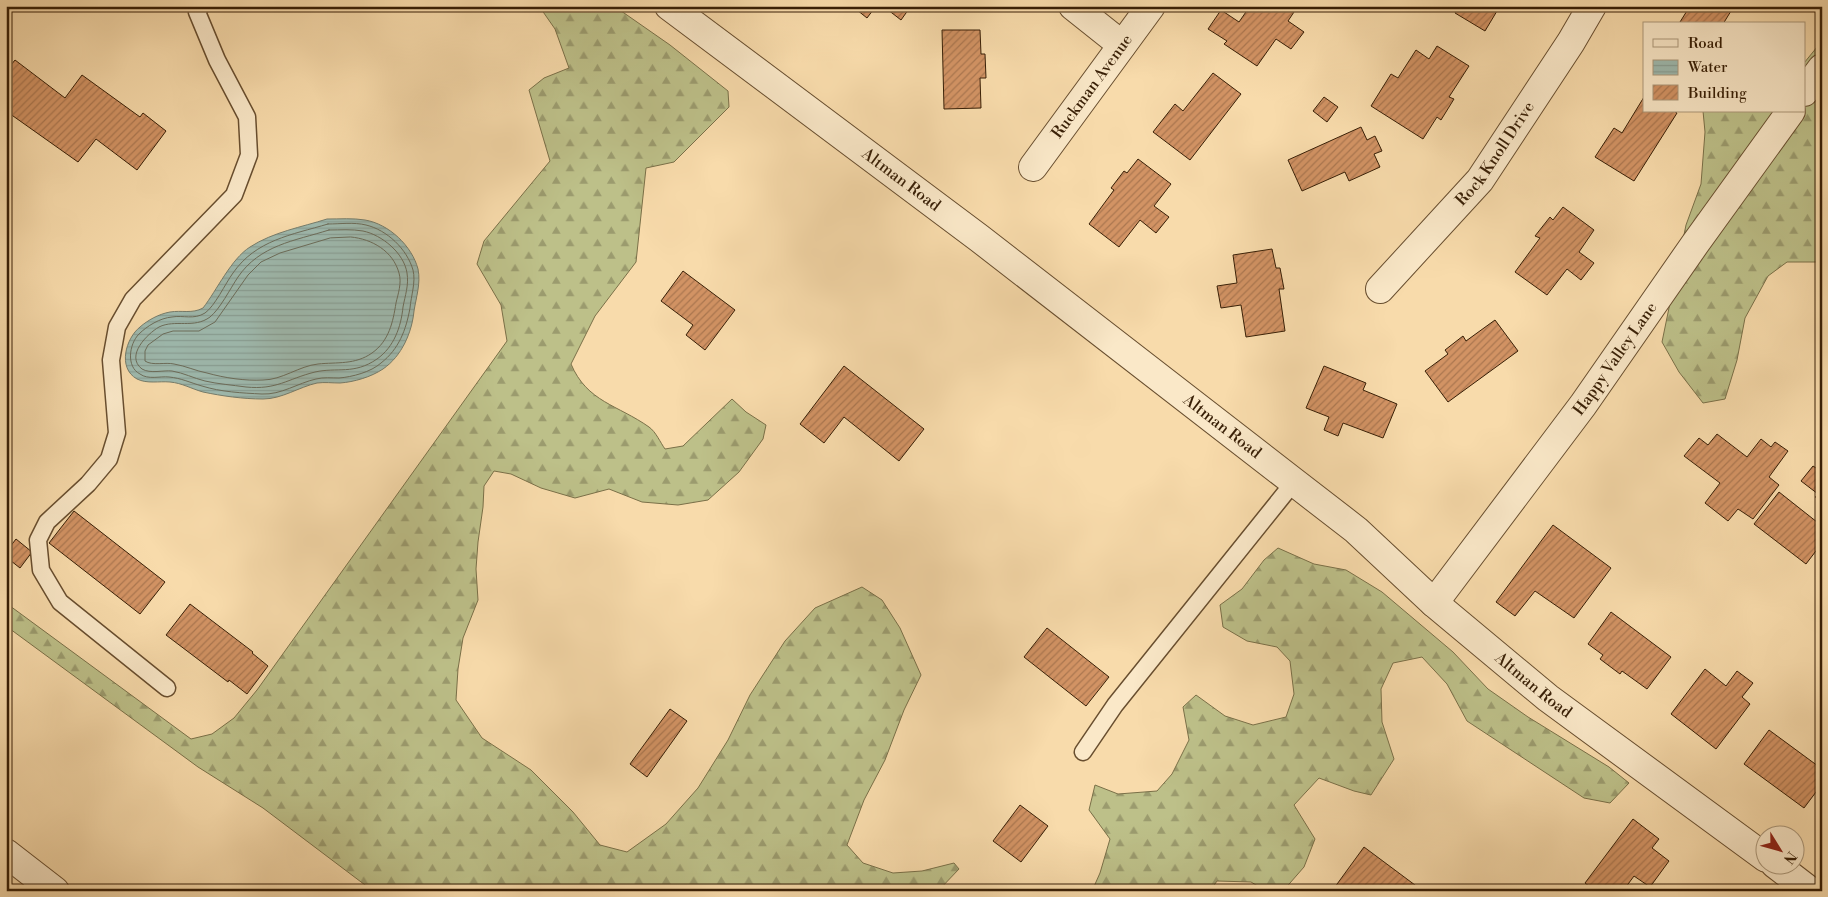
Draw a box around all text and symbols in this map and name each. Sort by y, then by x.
legend [1643,22,1806,112]
street label: Ruckman Avenue [1047,30,1137,142]
text: Road [1688,34,1723,53]
text: Water [1687,58,1728,77]
text: Building [1687,84,1747,103]
street label: Rock Knoll Drive [1451,98,1539,210]
street label: Altman Road [857,143,945,216]
street label: Happy Valley Lane [1569,298,1661,419]
street label: Altman Road [1178,389,1265,463]
street label: Altman Road [1490,647,1576,722]
north arrow [1756,824,1806,874]
text: N [1779,847,1800,867]

